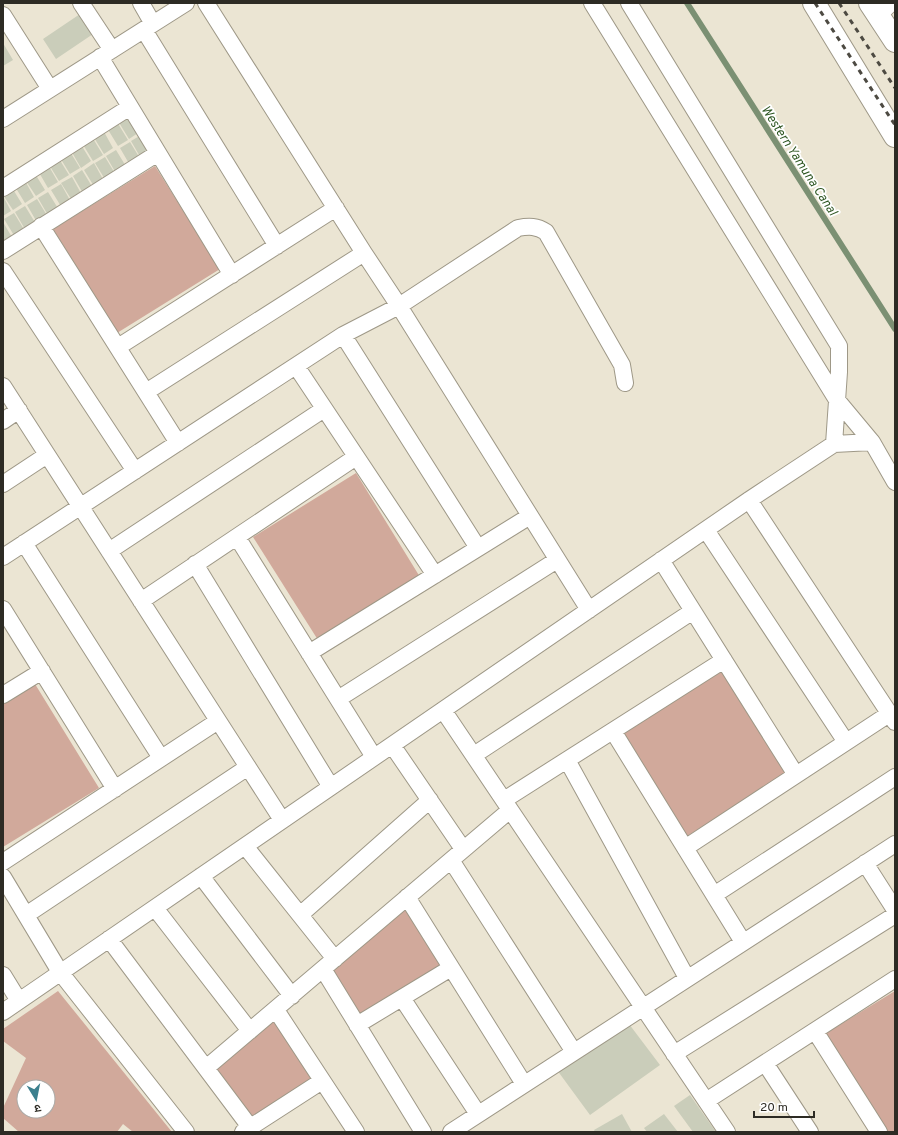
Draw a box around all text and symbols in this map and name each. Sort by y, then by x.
water label: Western Yamuna Canal [757,103,840,220]
north arrow [16,1079,56,1119]
scale bar [754,1093,814,1119]
text: उ [33,1100,42,1115]
text: 20 m [760,1100,788,1116]

